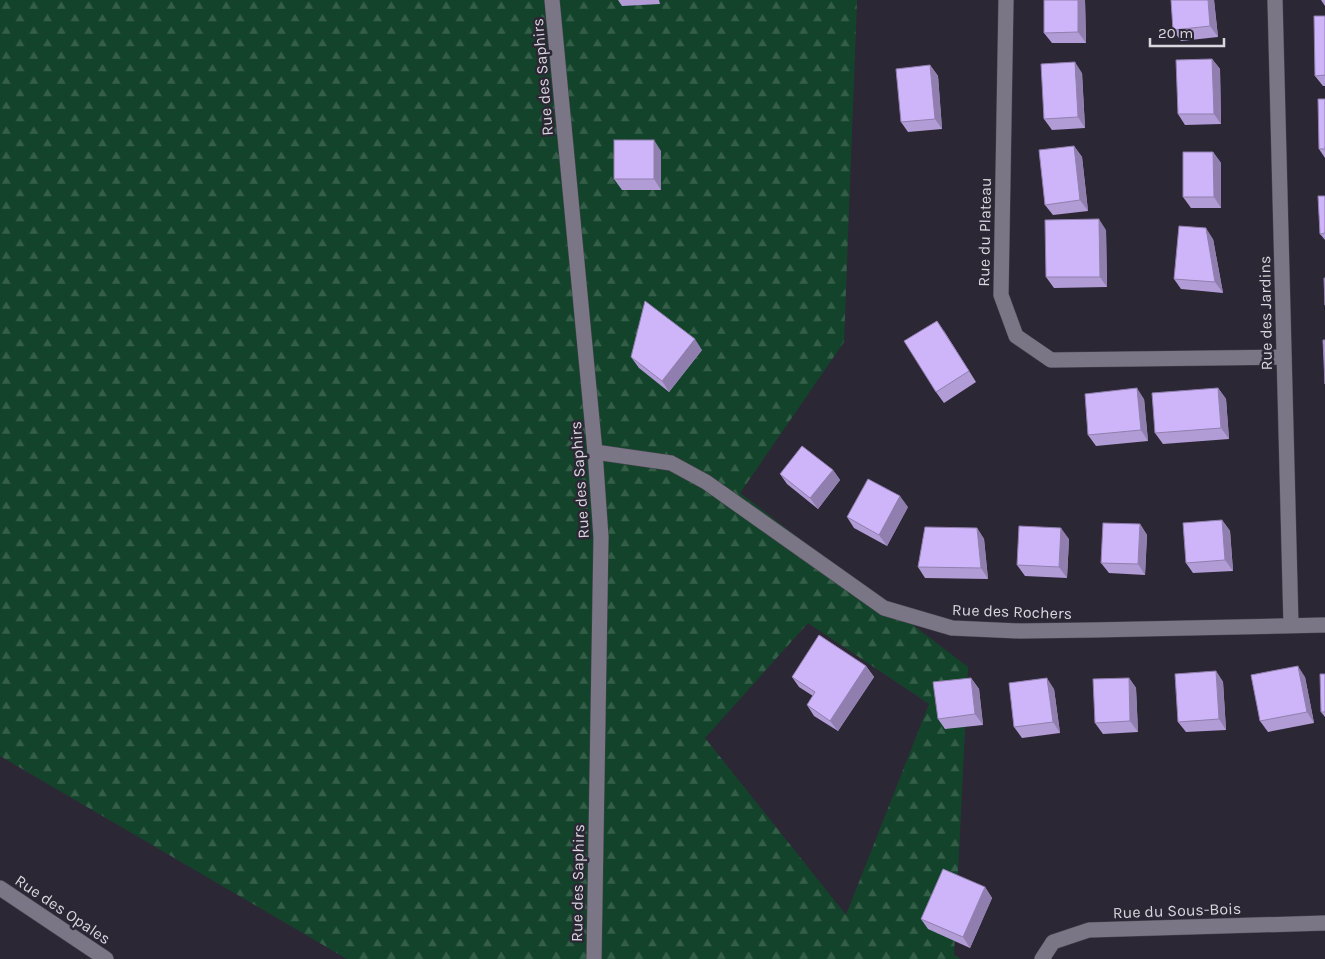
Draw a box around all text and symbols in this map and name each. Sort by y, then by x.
scale bar [1150,15,1224,47]
street label: Rue des Saphirs [528,17,557,136]
text: 20 m [1158,24,1193,42]
street label: Rue du Plateau [974,177,995,287]
street label: Rue des Jardins [1255,255,1276,371]
street label: Rue des Saphirs [566,421,593,539]
street label: Rue des Rochers [952,600,1072,623]
street label: Rue des Saphirs [567,824,588,942]
street label: Rue des Opales [11,871,114,948]
street label: Rue du Sous-Bois [1113,899,1242,922]

